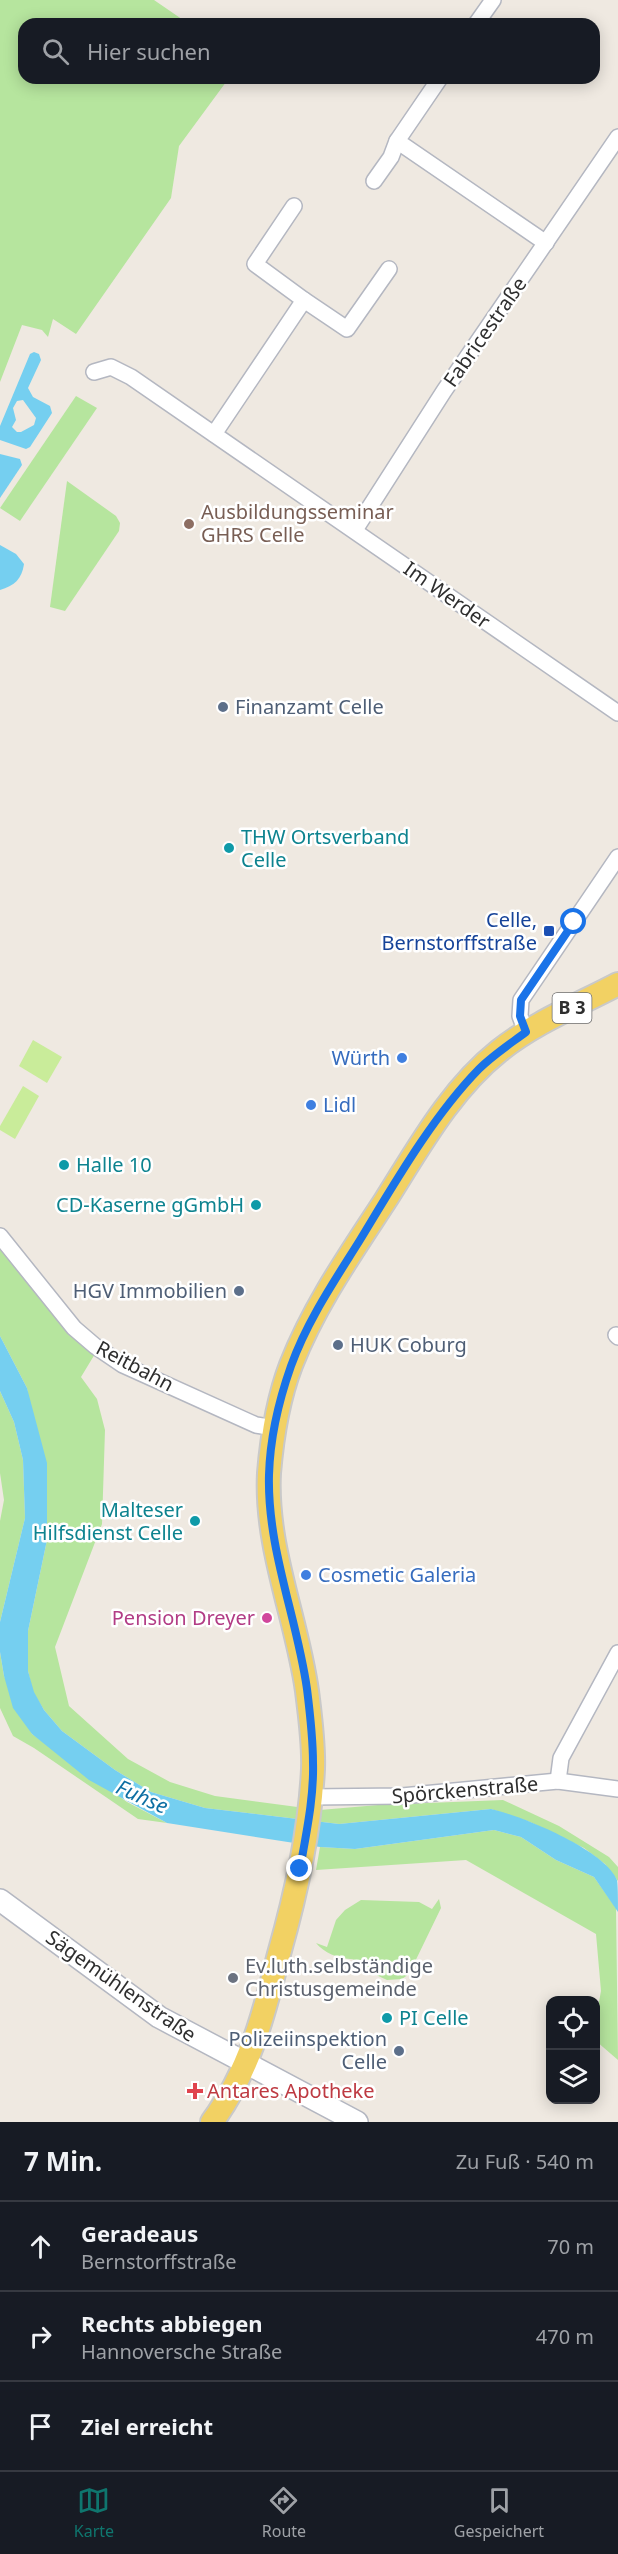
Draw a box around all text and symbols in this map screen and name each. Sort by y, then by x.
search box [18,18,600,84]
icon: search [39,35,72,68]
text: Hier suchen [87,36,211,66]
street label: Fabricestraße [437,272,532,392]
place label: Ausbildungsseminar GHRS Celle [201,498,394,548]
marker: Ausbildungsseminar GHRS Celle [182,517,196,531]
street label: Im Werder [399,555,496,634]
place label: Finanzamt Celle [235,693,384,720]
marker: Finanzamt Celle [216,700,230,714]
place label: THW Ortsverband Celle [241,823,409,873]
marker: THW Ortsverband Celle [222,841,236,855]
place label: Celle, Bernstorffstraße [381,906,537,956]
route start [560,908,586,934]
marker: Celle, Bernstorffstraße [542,924,556,938]
road number: B 3 [552,993,592,1023]
place label: Würth [331,1044,390,1071]
marker: Würth [395,1051,409,1065]
place label: Lidl [323,1091,356,1118]
marker: Lidl [304,1098,318,1112]
place label: Halle 10 [76,1151,152,1178]
marker: Halle 10 [57,1158,71,1172]
place label: CD-Kaserne gGmbH [56,1191,244,1218]
marker: CD-Kaserne gGmbH [249,1198,263,1212]
place label: HGV Immobilien [73,1277,227,1304]
marker: HGV Immobilien [232,1284,246,1298]
place label: HUK Coburg [350,1331,467,1358]
street label: Reitbahn [92,1334,179,1397]
marker: HUK Coburg [331,1338,345,1352]
place label: Malteser Hilfsdienst Celle [33,1496,183,1546]
marker: Malteser Hilfsdienst Celle [188,1514,202,1528]
place label: Cosmetic Galeria [318,1561,476,1588]
marker: Cosmetic Galeria [299,1568,313,1582]
place label: Pension Dreyer [112,1604,255,1631]
marker: Pension Dreyer [260,1611,274,1625]
street label: Spörckenstraße [391,1770,539,1809]
water label: Fuhse [112,1772,173,1820]
route end [286,1855,312,1881]
street label: Sägemühlenstraße [41,1924,202,2048]
place label: Ev.luth.selbständige Christusgemeinde [245,1952,433,2002]
marker: Ev.luth.selbständige Christusgemeinde [226,1971,240,1985]
map controls [546,1996,600,2104]
button: locate [546,1996,600,2050]
place label: PI Celle [399,2004,469,2031]
marker: PI Celle [380,2011,394,2025]
place label: Polizeiinspektion Celle [228,2025,387,2075]
marker: Polizeiinspektion Celle [392,2044,406,2058]
button: layers [546,2050,600,2104]
place label: Antares Apotheke [207,2077,375,2104]
marker: Antares Apotheke [188,2084,202,2098]
text: 7 Min. [24,2143,102,2179]
text: Zu Fuß · 540 m [456,2148,594,2175]
text: Geradeaus [81,2218,198,2248]
icon: ahead [24,2230,57,2263]
text: 70 m [547,2233,594,2260]
text: Bernstorffstraße [81,2248,237,2275]
text: Rechts abbiegen [81,2308,263,2338]
icon: right [24,2320,57,2353]
text: 470 m [536,2323,594,2350]
text: Hannoversche Straße [81,2338,282,2365]
icon: arrive [24,2410,57,2443]
text: Ziel erreicht [81,2411,213,2441]
tab: Karte [74,2484,114,2542]
tab: Route [262,2484,306,2542]
tab: Gespeichert [454,2484,544,2542]

